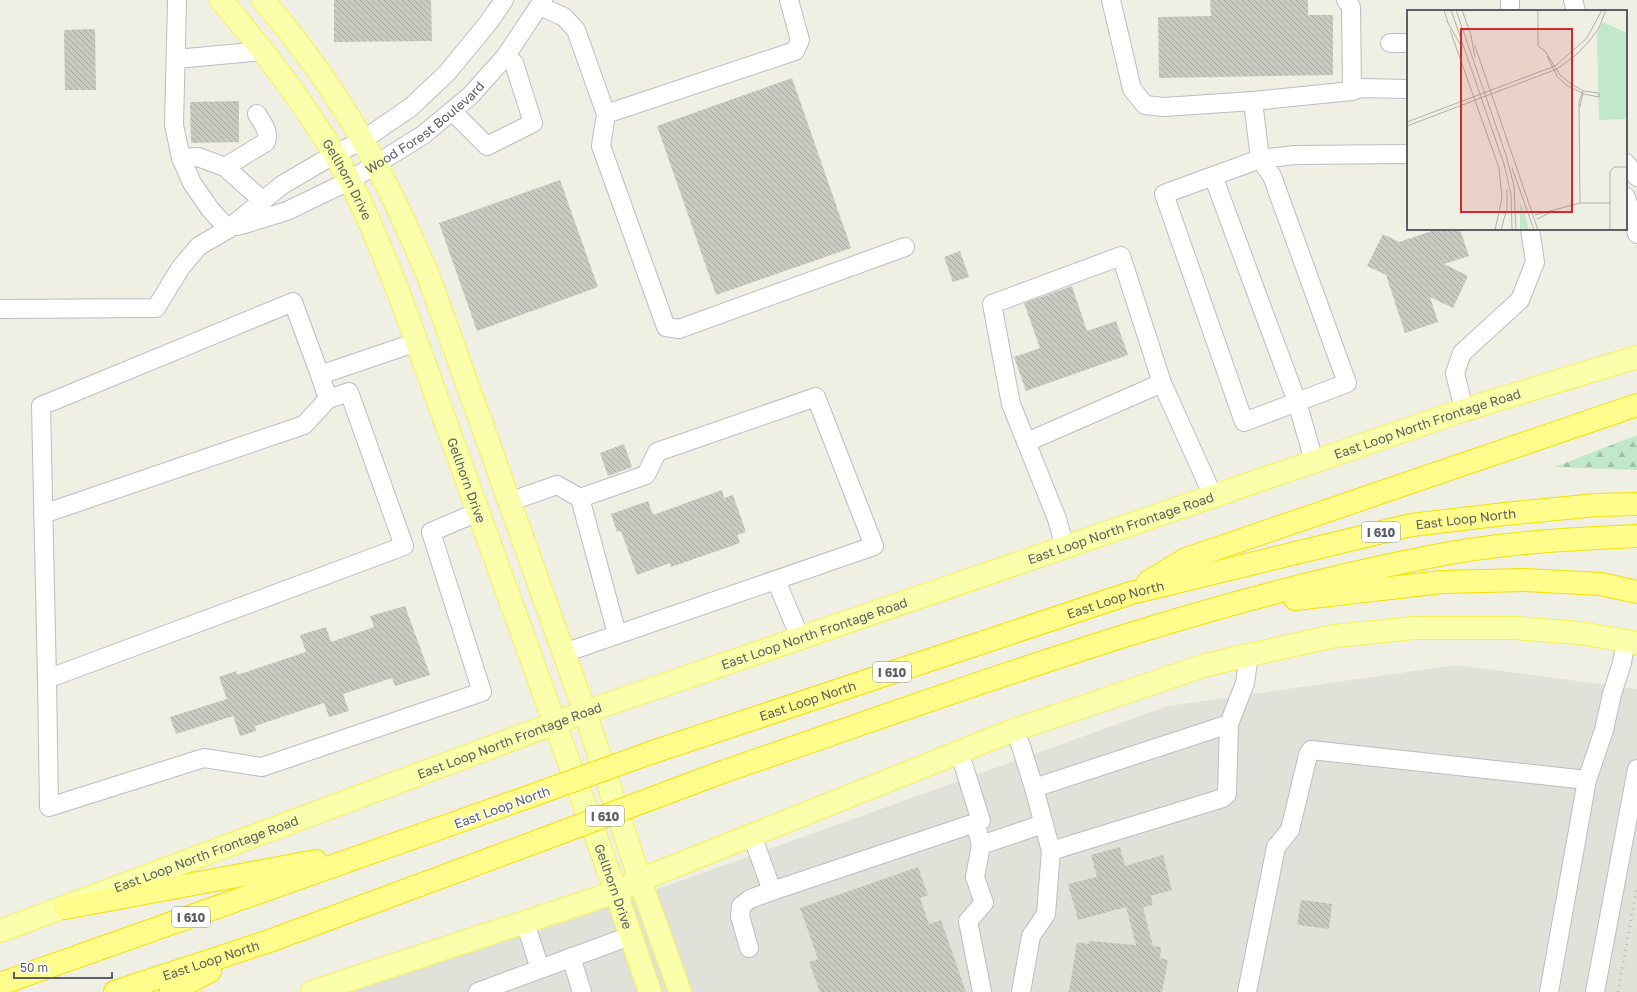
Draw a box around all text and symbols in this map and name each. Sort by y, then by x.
inset map [1407,10,1627,230]
street label: Wood Forest Boulevard [362,78,487,177]
street label: Gellhorn Drive [319,136,375,222]
street label: East Loop North Frontage Road [1332,385,1523,462]
street label: Gellhorn Drive [444,435,489,525]
street label: East Loop North Frontage Road [1025,489,1216,567]
street label: East Loop North [1415,505,1517,532]
road number: I 610 [1362,522,1400,542]
street label: East Loop North [1065,577,1166,622]
street label: East Loop North Frontage Road [719,594,909,673]
road number: I 610 [873,662,911,682]
street label: East Loop North [757,677,858,724]
street label: East Loop North Frontage Road [415,699,604,782]
street label: East Loop North [452,782,552,832]
road number: I 610 [586,806,624,826]
street label: East Loop North Frontage Road [112,812,301,896]
street label: Gellhorn Drive [591,842,636,931]
road number: I 610 [172,907,210,927]
street label: East Loop North [160,937,261,984]
scale bar [14,954,112,980]
text: 50 m [20,960,48,975]

